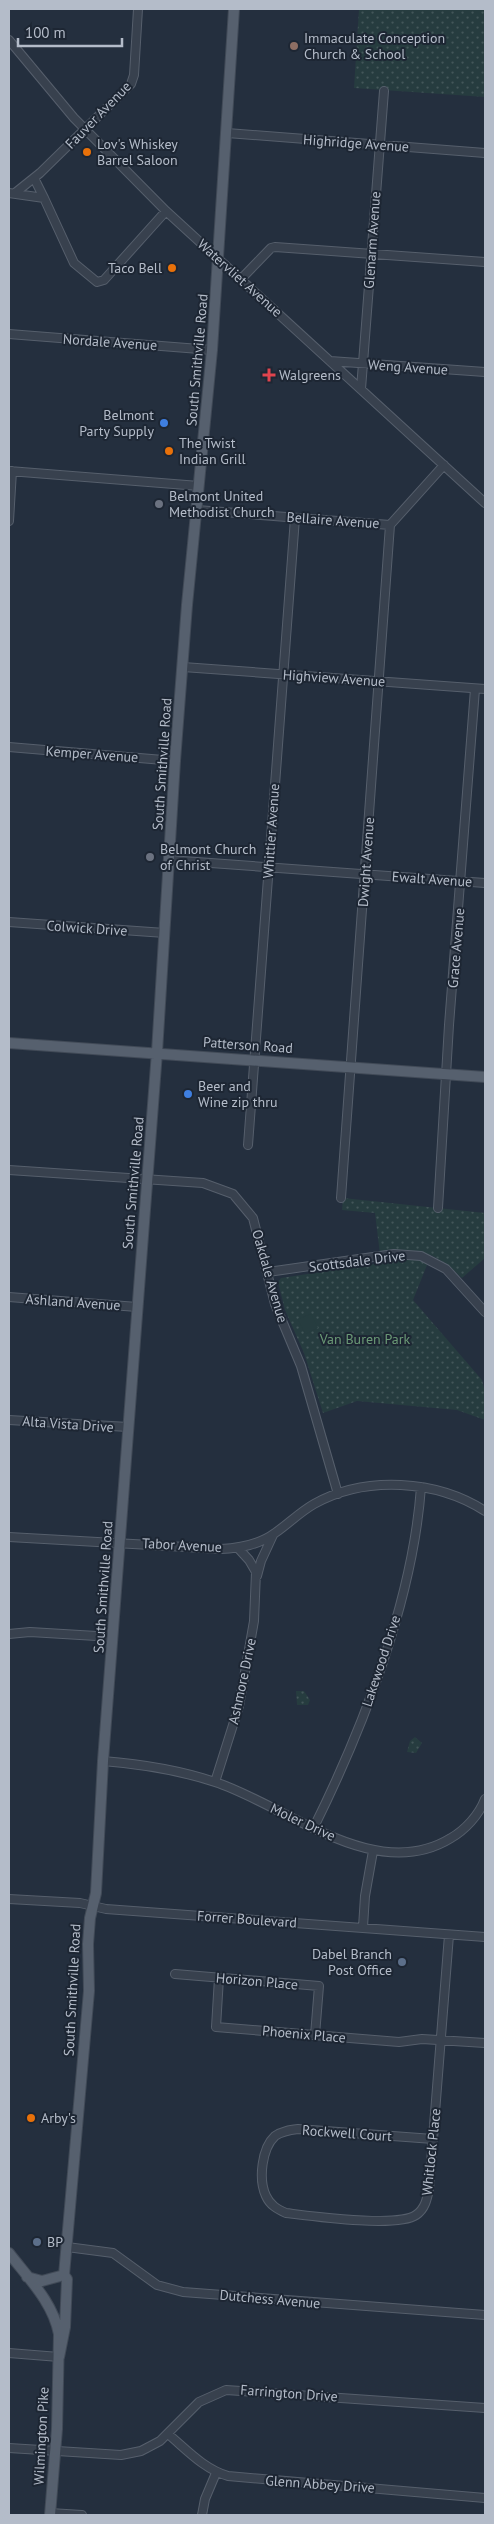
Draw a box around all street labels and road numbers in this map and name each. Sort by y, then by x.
street label: Fauver Avenue [61,77,135,153]
street label: Highridge Avenue [302,130,410,156]
street label: Glenarm Avenue [360,191,384,289]
street label: Watervliet Avenue [194,235,286,321]
street label: South Smithville Road [182,293,212,427]
street label: Nordale Avenue [62,330,158,354]
street label: Weng Avenue [367,355,449,379]
street label: Bellaire Avenue [286,508,380,532]
street label: Highview Avenue [282,665,386,691]
street label: South Smithville Road [148,697,176,831]
street label: Kemper Avenue [45,742,139,766]
street label: Whittier Avenue [259,783,283,879]
street label: Dwight Avenue [354,816,378,908]
street label: Ewalt Avenue [391,867,473,891]
street label: Grace Avenue [444,907,468,989]
street label: Colwick Drive [46,916,128,940]
street label: Patterson Road [203,1033,293,1057]
street label: South Smithville Road [118,1116,148,1250]
street label: Oakdale Avenue [248,1227,292,1325]
street label: Scottsdale Drive [308,1246,406,1276]
street label: Ashland Avenue [25,1290,121,1314]
street label: Alta Vista Drive [22,1412,114,1436]
street label: South Smithville Road [89,1520,117,1654]
street label: Tabor Avenue [142,1534,222,1556]
street label: Lakewood Drive [358,1613,404,1709]
street label: Ashmore Drive [224,1636,260,1726]
street label: Moler Drive [268,1799,338,1845]
street label: Forrer Boulevard [197,1907,297,1931]
street label: South Smithville Road [60,1923,84,2057]
street label: Horizon Place [215,1968,299,1994]
street label: Phoenix Place [261,2021,347,2047]
street label: Whitlock Place [417,2107,445,2197]
street label: Rockwell Court [302,2121,393,2145]
street label: Dutchess Avenue [219,2286,321,2312]
street label: Farrington Drive [240,2381,338,2405]
street label: Wilmington Pike [29,2386,53,2486]
street label: Glenn Abbey Drive [265,2471,375,2497]

